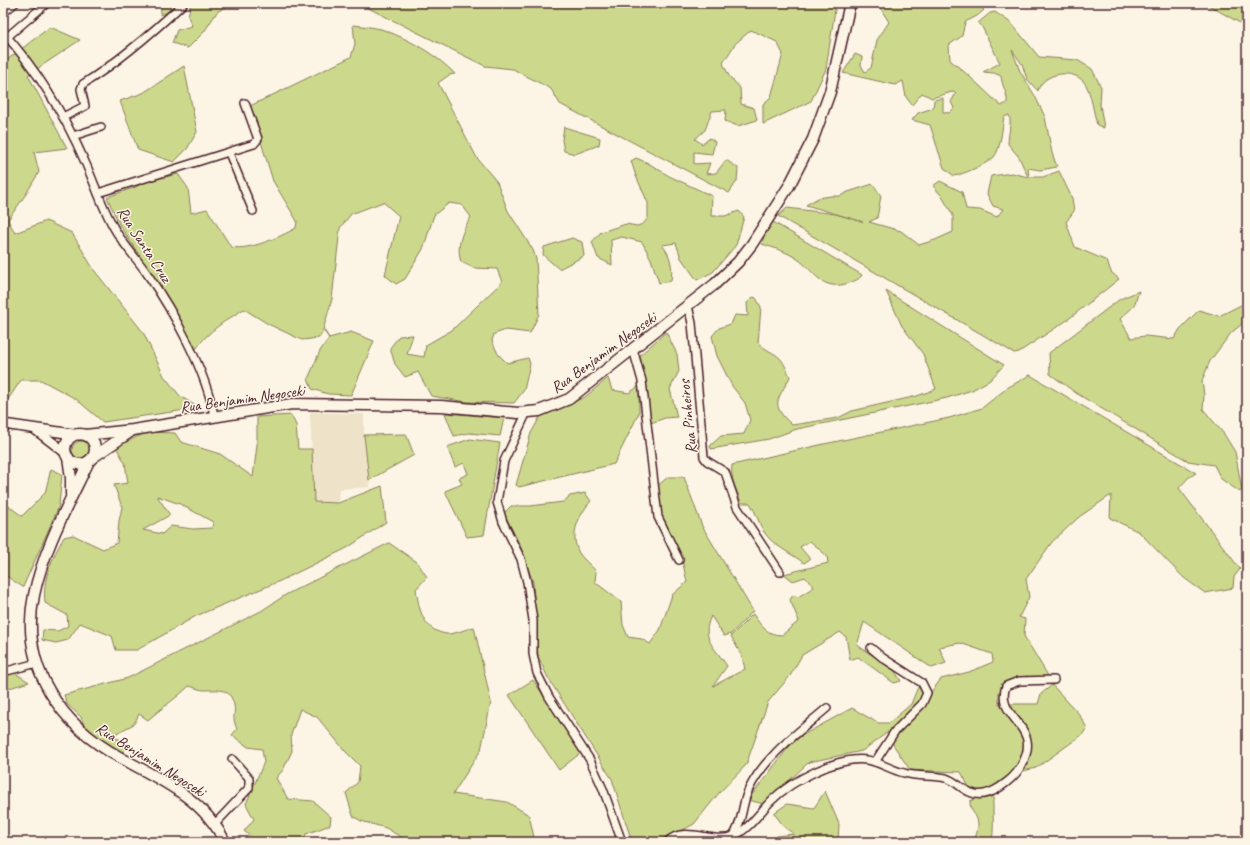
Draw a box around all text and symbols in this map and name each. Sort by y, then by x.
street label: Rua Santa Cruz [112,203,177,288]
street label: Rua Benjamim Negoseki [547,307,662,398]
street label: Rua Pinheiros [674,377,702,455]
street label: Rua Benjamim Negoseki [179,380,308,418]
street label: Rua Benjamim Negoseki [92,718,211,803]

